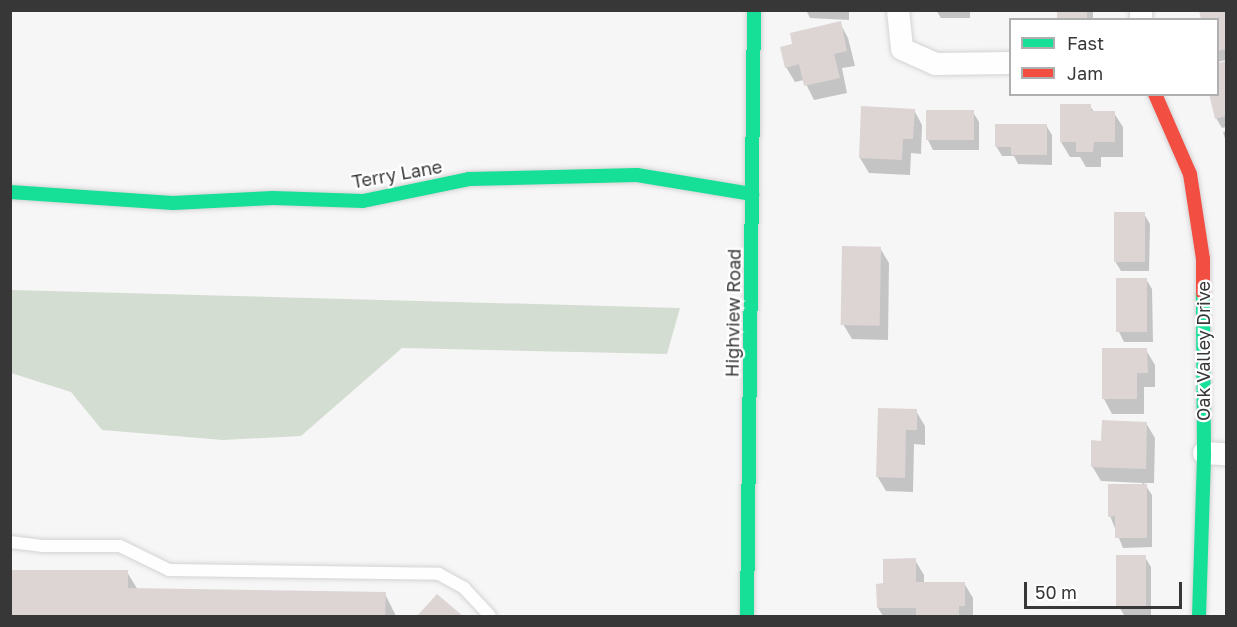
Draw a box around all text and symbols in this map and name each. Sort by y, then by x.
legend [1009,18,1219,96]
text: Fast [1067,32,1104,54]
text: Jam [1067,62,1103,84]
street label: Terry Lane [350,155,444,193]
street label: Highview Road [721,249,745,377]
street label: Oak Valley Drive [1192,281,1214,421]
scale bar [1027,570,1184,608]
text: 50 m [1035,581,1077,603]

